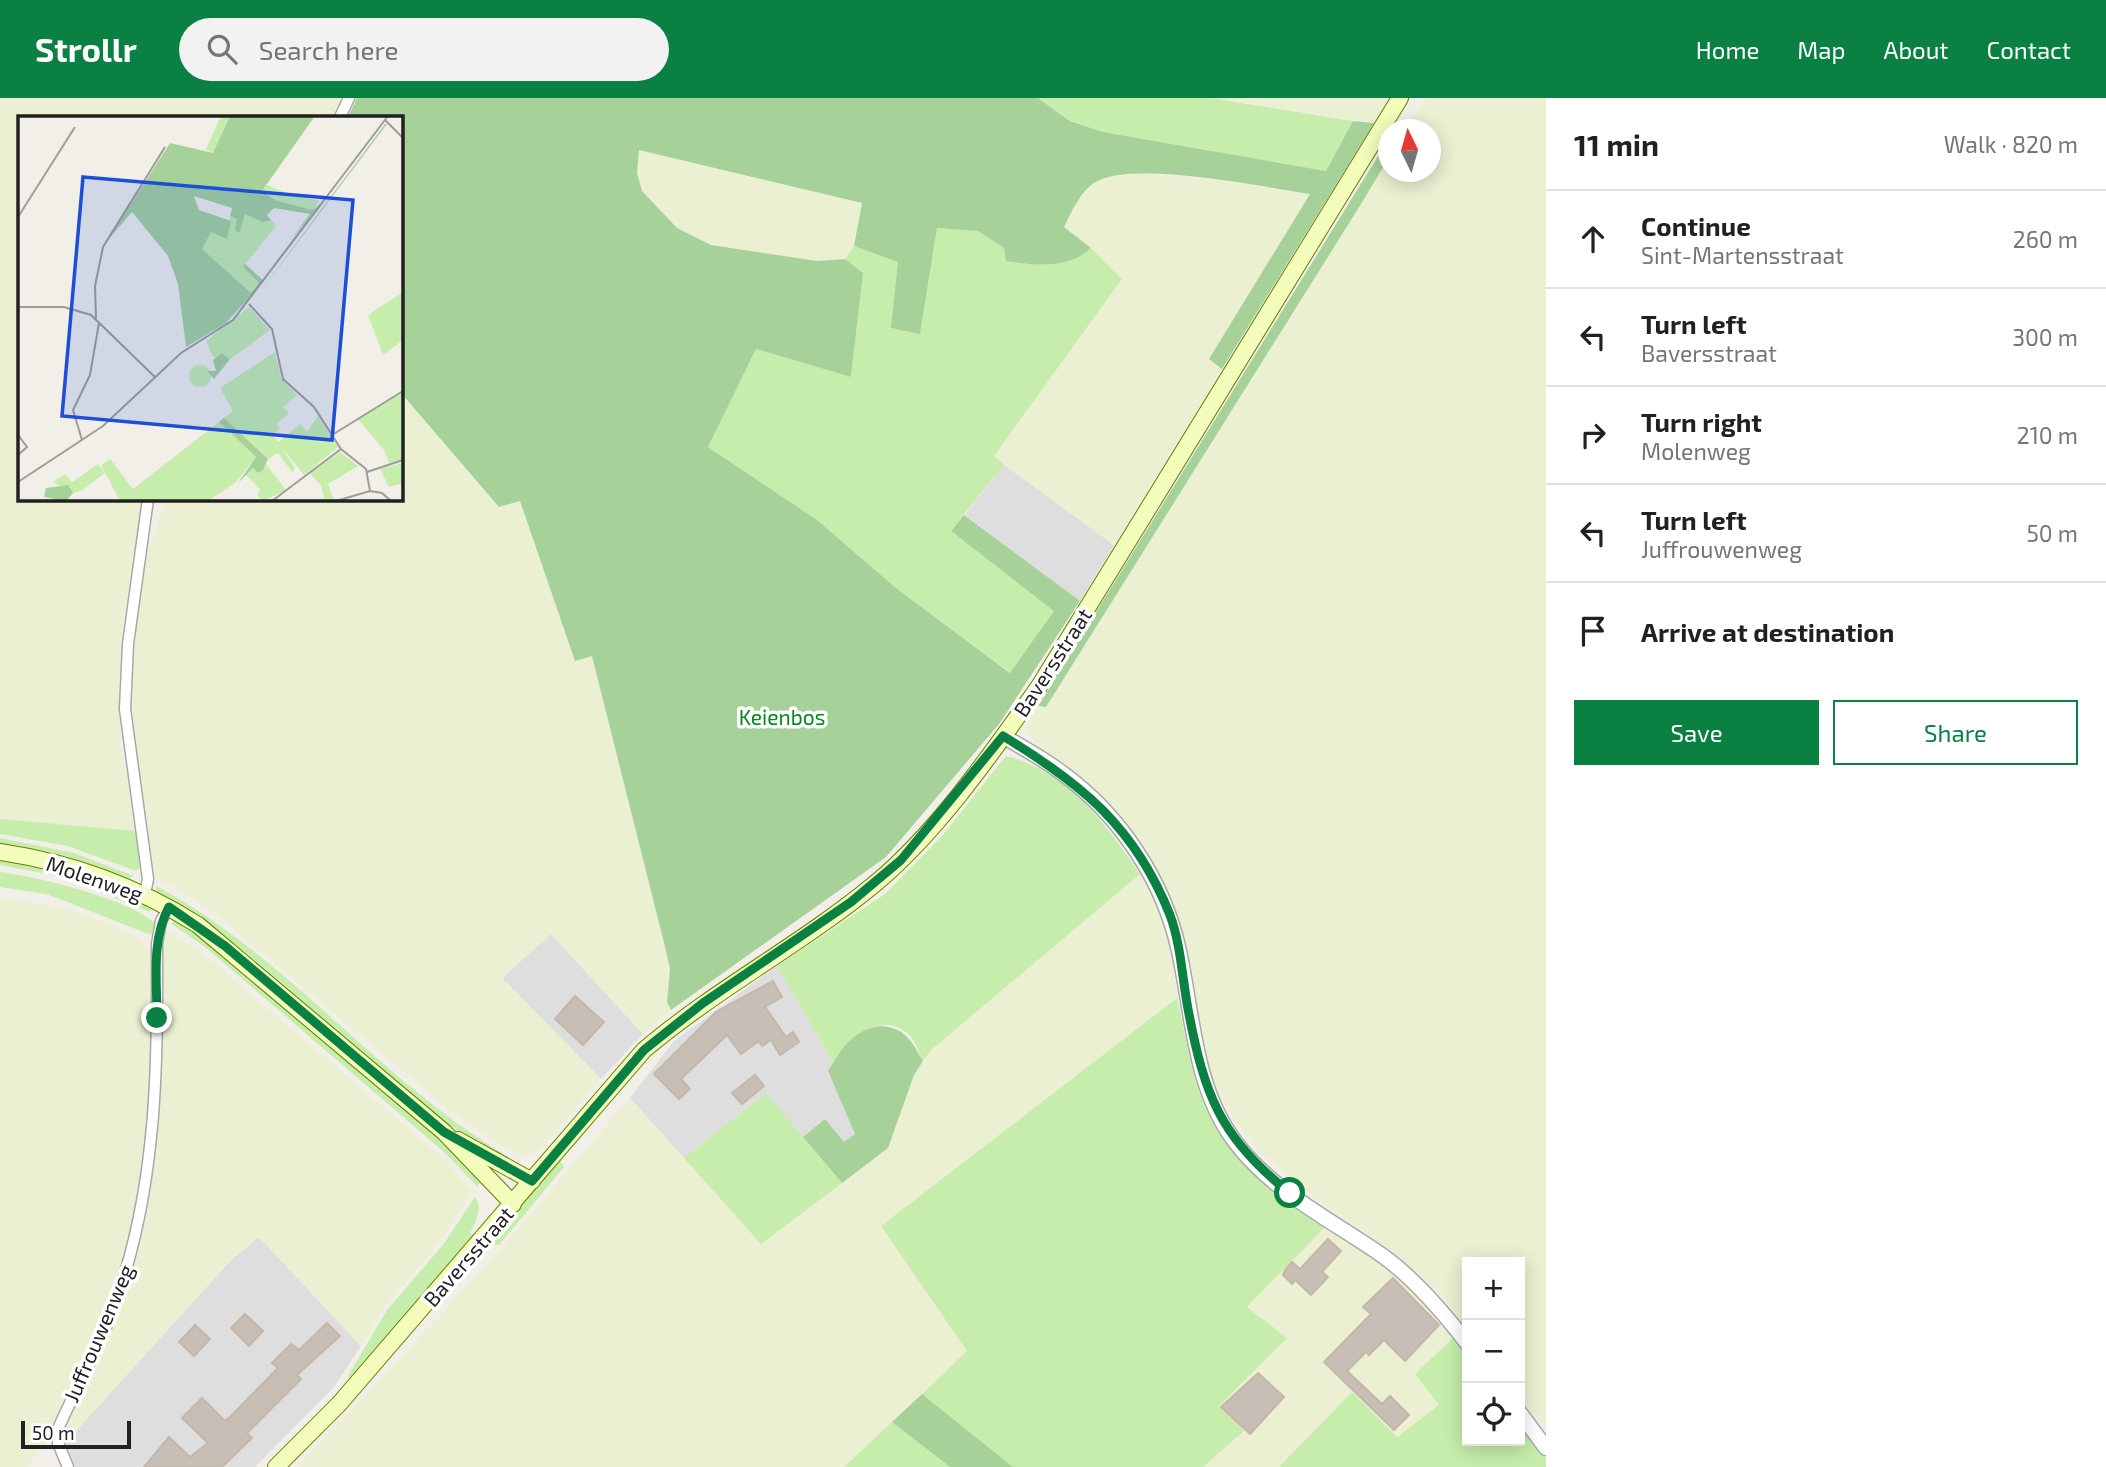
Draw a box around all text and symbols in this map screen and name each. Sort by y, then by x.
search box [179,18,669,81]
text: Strollr [35,29,137,69]
icon: search [203,30,241,68]
text: Search here [259,34,398,65]
text: Home [1696,35,1759,64]
text: Map [1797,35,1845,64]
text: About [1883,35,1949,64]
text: Contact [1987,35,2071,64]
inset map [18,116,402,500]
north arrow [1378,119,1441,182]
text: 11 min [1574,126,1659,162]
text: Walk · 820 m [1944,130,2078,158]
text: Continue [1641,210,1751,241]
icon: ahead [1574,220,1612,258]
text: 260 m [2013,225,2078,253]
text: Sint-Martensstraat [1641,241,1844,269]
text: Turn left [1641,308,1747,339]
icon: left [1574,318,1612,356]
text: 300 m [2012,323,2078,351]
text: Baversstraat [1641,339,1777,367]
text: Turn right [1641,406,1762,437]
icon: right [1574,416,1612,454]
text: 210 m [2017,421,2078,449]
text: Molenweg [1641,437,1751,465]
text: Turn left [1641,504,1747,535]
icon: left [1574,514,1612,552]
text: 50 m [2027,519,2078,547]
text: Juffrouwenweg [1641,535,1802,563]
street label: Baversstraat [1008,603,1096,721]
icon: arrive [1574,612,1612,650]
text: Arrive at destination [1641,616,1894,647]
button: Save [1574,700,1819,765]
button: Share [1833,700,2078,765]
park label: Keienbos [739,704,825,729]
street label: Molenweg [44,850,147,906]
route end [141,1002,172,1033]
route start [1274,1177,1305,1208]
street label: Baversstraat [418,1201,518,1311]
map controls [1462,1257,1525,1446]
button: + [1462,1257,1525,1320]
street label: Juffrouwenweg [58,1260,138,1406]
button: − [1462,1320,1525,1383]
button: locate [1462,1383,1525,1446]
scale bar [21,1418,131,1450]
text: 50 m [32,1421,75,1444]

